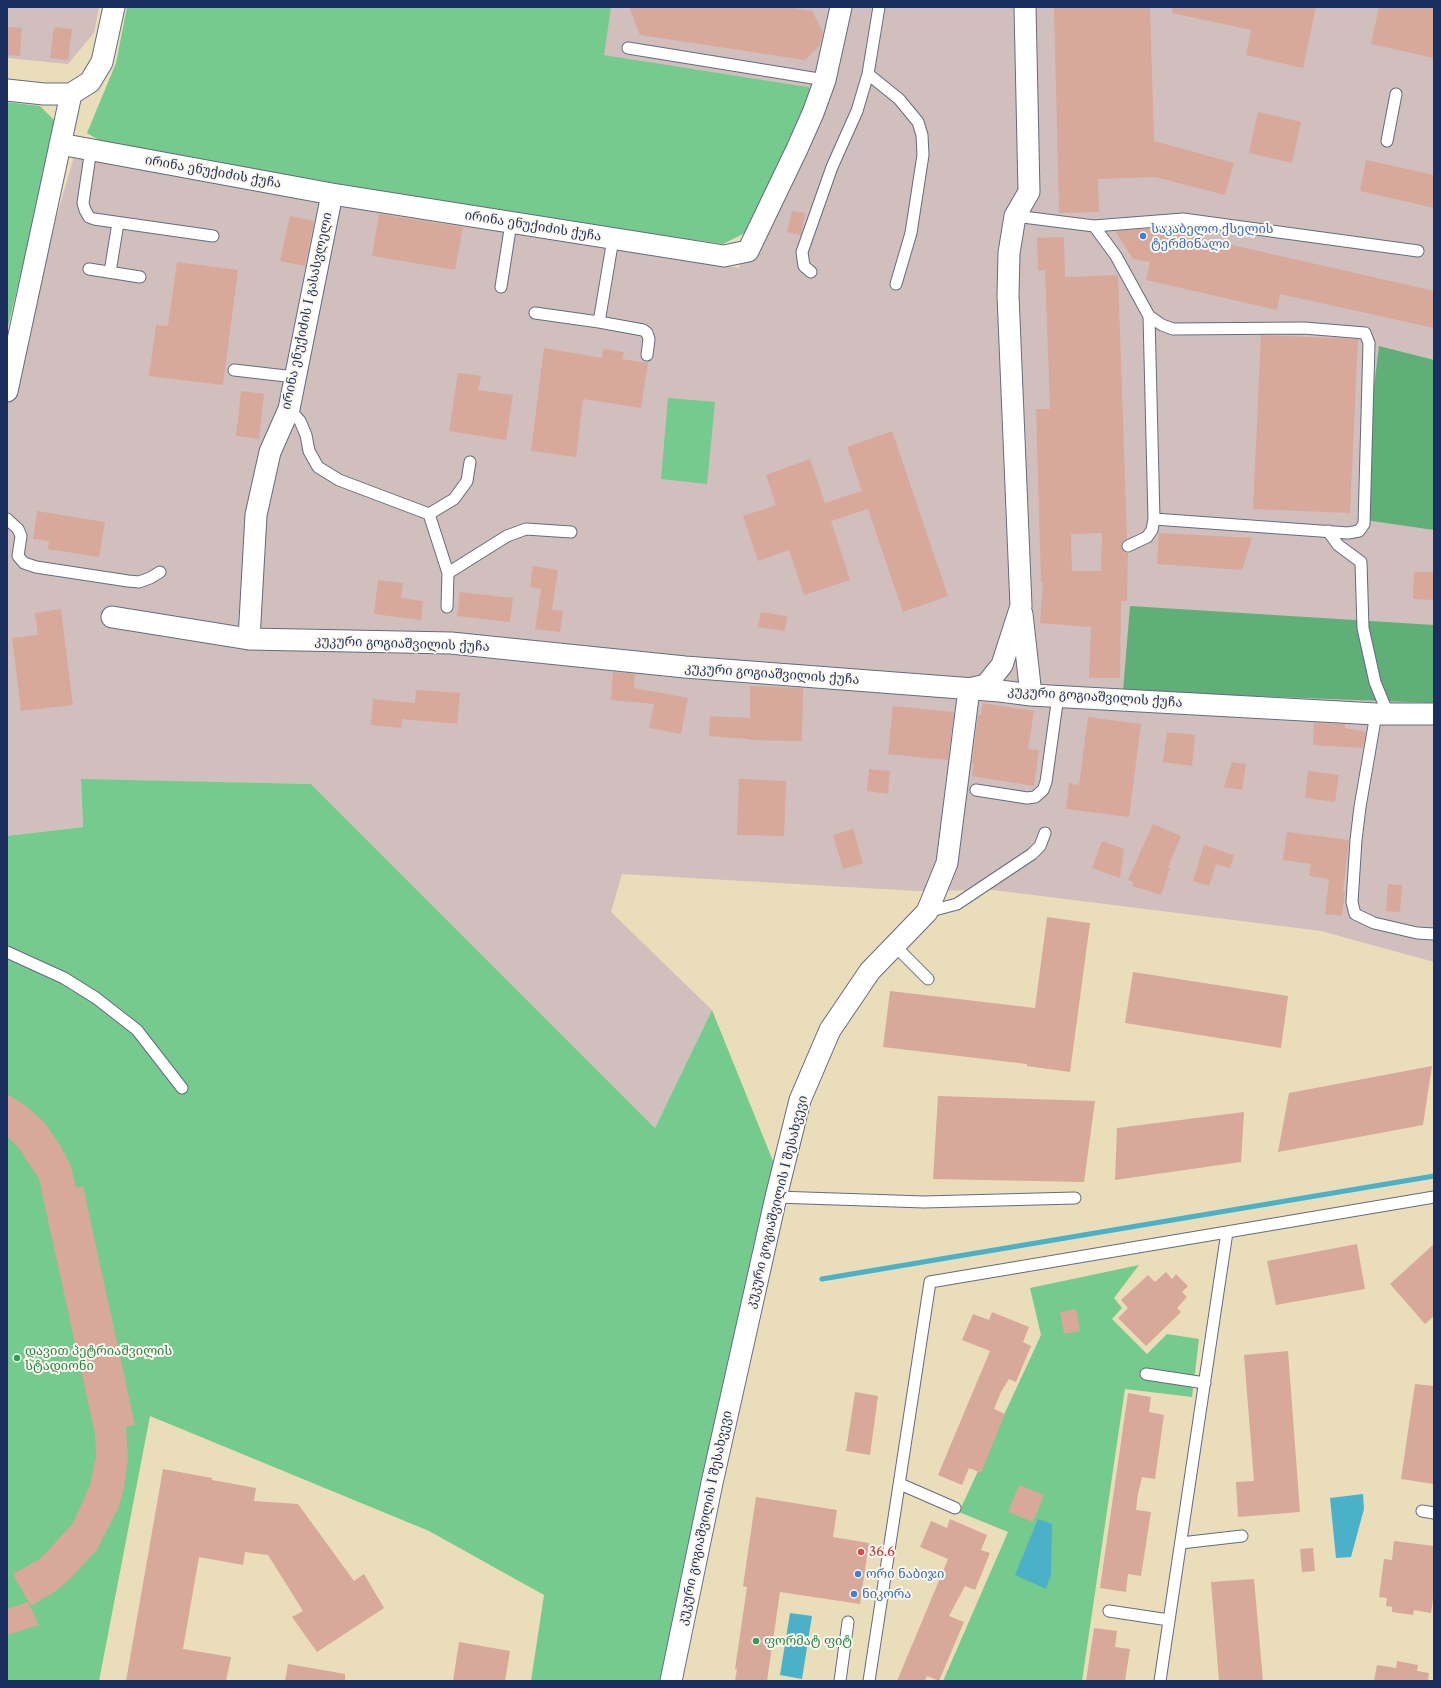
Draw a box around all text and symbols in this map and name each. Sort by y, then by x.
street label: ირინა ენუქიძის ქუჩა [144,152,282,192]
street label: ირინა ენუქიძის ქუჩა [464,208,602,244]
street label: ირინა ენუქიძის I გასასვლელი [278,211,336,411]
place label: საკაბელო ქსელის ტერმინალი [1151,221,1274,252]
marker: საკაბელო ქსელის ტერმინალი [1138,231,1148,241]
street label: კუკური გოგიაშვილის ქუჩა [314,633,490,655]
street label: კუკური გოგიაშვილის ქუჩა [684,660,860,688]
street label: კუკური გოგიაშვილის ქუჩა [1007,683,1183,711]
street label: კუკური გოგიაშვილის I შესახვევი [743,1094,811,1310]
place label: დავით პეტრიაშვილის სტადიონი [25,1343,172,1374]
marker: დავით პეტრიაშვილის სტადიონი [12,1353,22,1363]
street label: კუკური გოგიაშვილის I შესახვევი [675,1409,735,1627]
place label: 36.6 [869,1544,895,1560]
marker: 36.6 [856,1547,866,1557]
place label: ორი ნაბიჯი [866,1566,944,1582]
marker: ორი ნაბიჯი [853,1569,863,1579]
place label: ნიკორა [862,1586,911,1602]
marker: ნიკორა [849,1589,859,1599]
place label: ფორმატ ფიტ [764,1633,852,1649]
marker: ფორმატ ფიტ [751,1636,761,1646]

